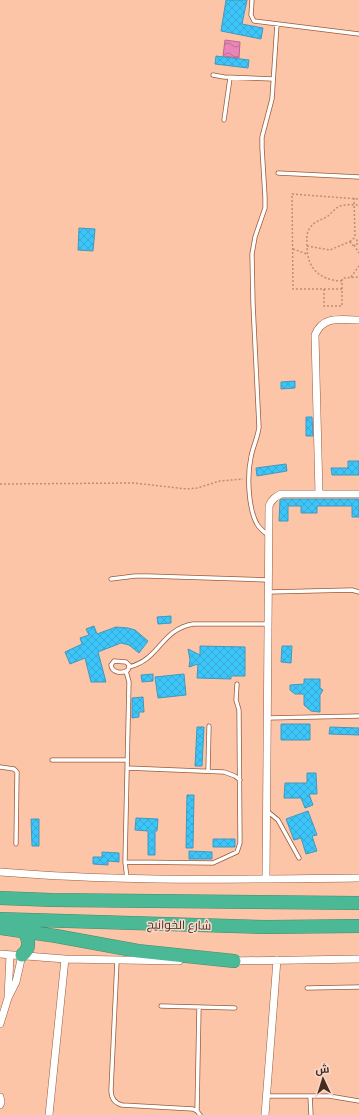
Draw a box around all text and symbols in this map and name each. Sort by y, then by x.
street label: شارع الخوانيج [147,917,211,935]
north arrow [303,1059,343,1099]
text: ش [315,1063,330,1077]

